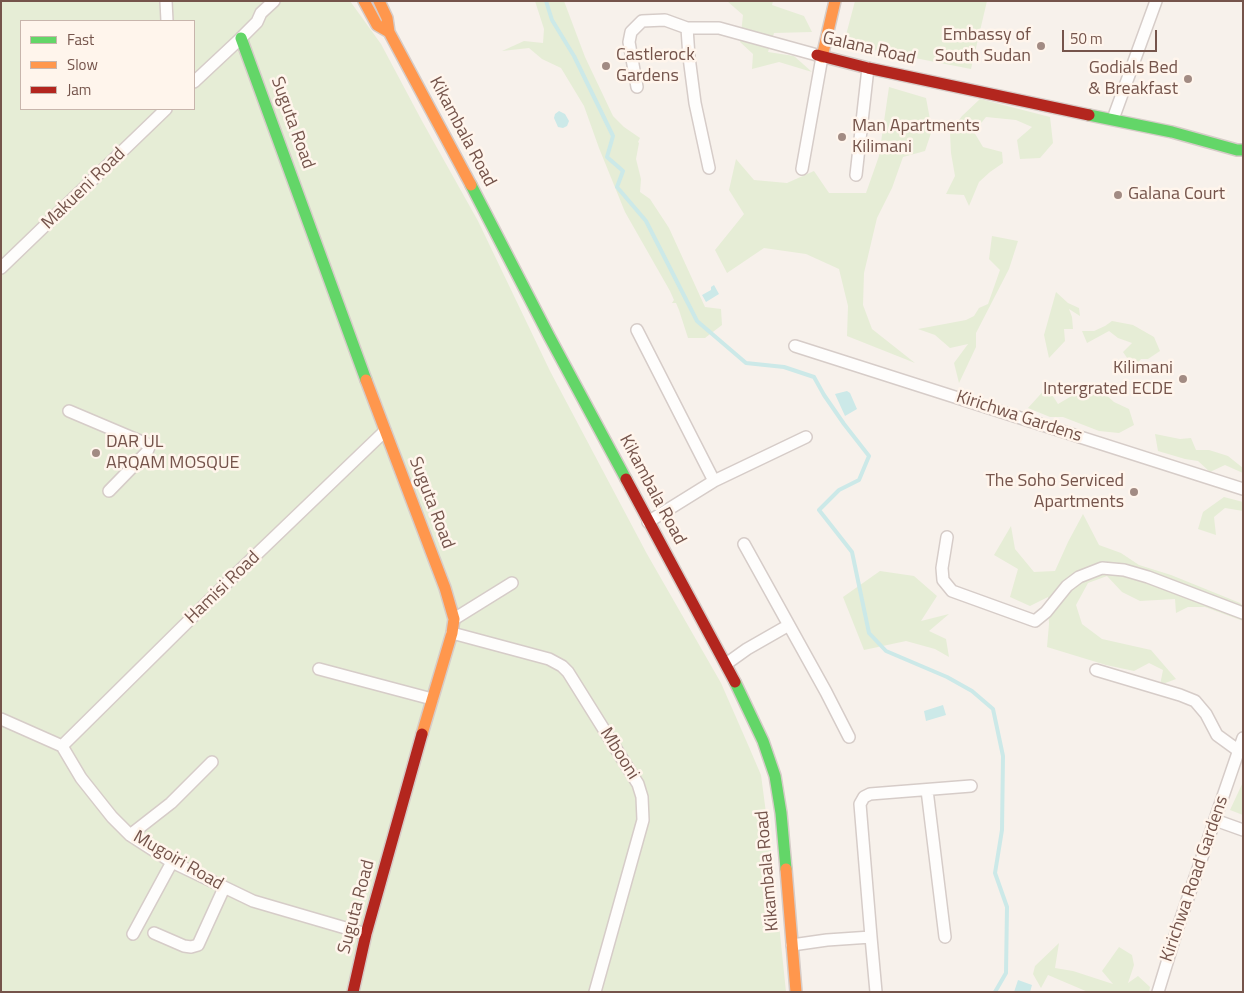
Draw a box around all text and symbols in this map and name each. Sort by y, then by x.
legend [20,20,195,110]
scale bar [1064,20,1159,52]
place label: Embassy of South Sudan [935,25,1031,68]
text: 50 m [1070,27,1103,50]
text: Fast [67,28,94,51]
street label: Galana Road [820,28,918,70]
marker: Embassy of South Sudan [1035,40,1047,52]
place label: Castlerock Gardens [616,45,695,88]
text: Slow [67,53,98,76]
place label: Godials Bed & Breakfast [1088,58,1178,100]
marker: Castlerock Gardens [600,60,612,72]
street label: Kikambala Road [424,73,500,191]
marker: Godials Bed & Breakfast [1182,73,1194,85]
street label: Suguta Road [265,74,319,172]
text: Jam [67,78,91,101]
place label: Man Apartments Kilimani [852,116,980,158]
marker: Man Apartments Kilimani [836,131,848,143]
street label: Makueni Road [38,144,130,234]
place label: Galana Court [1128,184,1225,206]
marker: Galana Court [1112,189,1124,201]
place label: Kilimani Intergrated ECDE [1043,358,1173,400]
marker: Kilimani Intergrated ECDE [1177,373,1189,385]
street label: Kirichwa Gardens [953,386,1085,448]
street label: Kikambala Road [614,431,690,549]
place label: DAR UL ARQAM MOSQUE [106,432,239,474]
marker: DAR UL ARQAM MOSQUE [90,447,102,459]
street label: Suguta Road [404,454,458,552]
place label: The Soho Serviced Apartments [985,471,1124,514]
marker: The Soho Serviced Apartments [1128,486,1140,498]
street label: Hamisi Road [181,547,265,629]
street label: Mbooni [595,724,643,784]
street label: Kirichwa Road Gardens [1156,793,1234,965]
street label: Kikambala Road [752,810,784,932]
street label: Mugoiri Road [129,827,227,895]
street label: Suguta Road [334,858,380,956]

